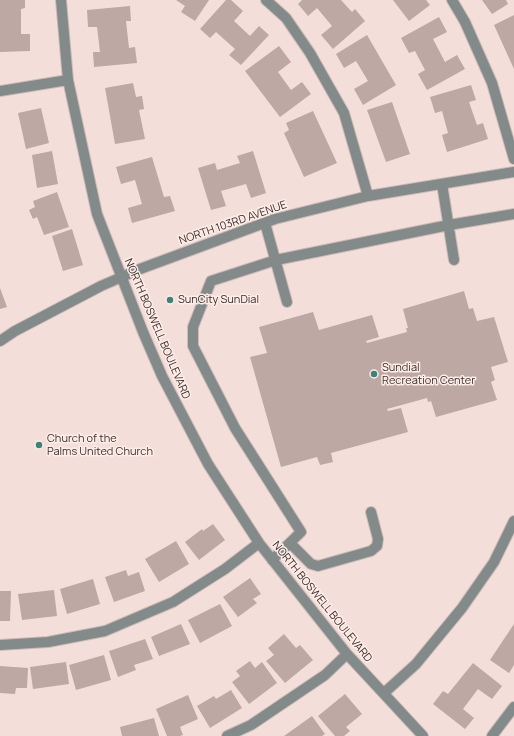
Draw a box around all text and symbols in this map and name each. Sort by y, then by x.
street label: NORTH 103RD AVENUE [177,198,289,248]
street label: NORTH BOSWELL BOULEVARD [121,257,193,401]
place label: SunCity SunDial [178,293,259,307]
marker: SunCity SunDial [165,295,175,305]
place label: Sundial Recreation Center [382,361,475,387]
marker: Sundial Recreation Center [369,369,379,379]
place label: Church of the Palms United Church [47,432,153,458]
marker: Church of the Palms United Church [34,440,44,450]
street label: NORTH BOSWELL BOULEVARD [269,539,375,665]

